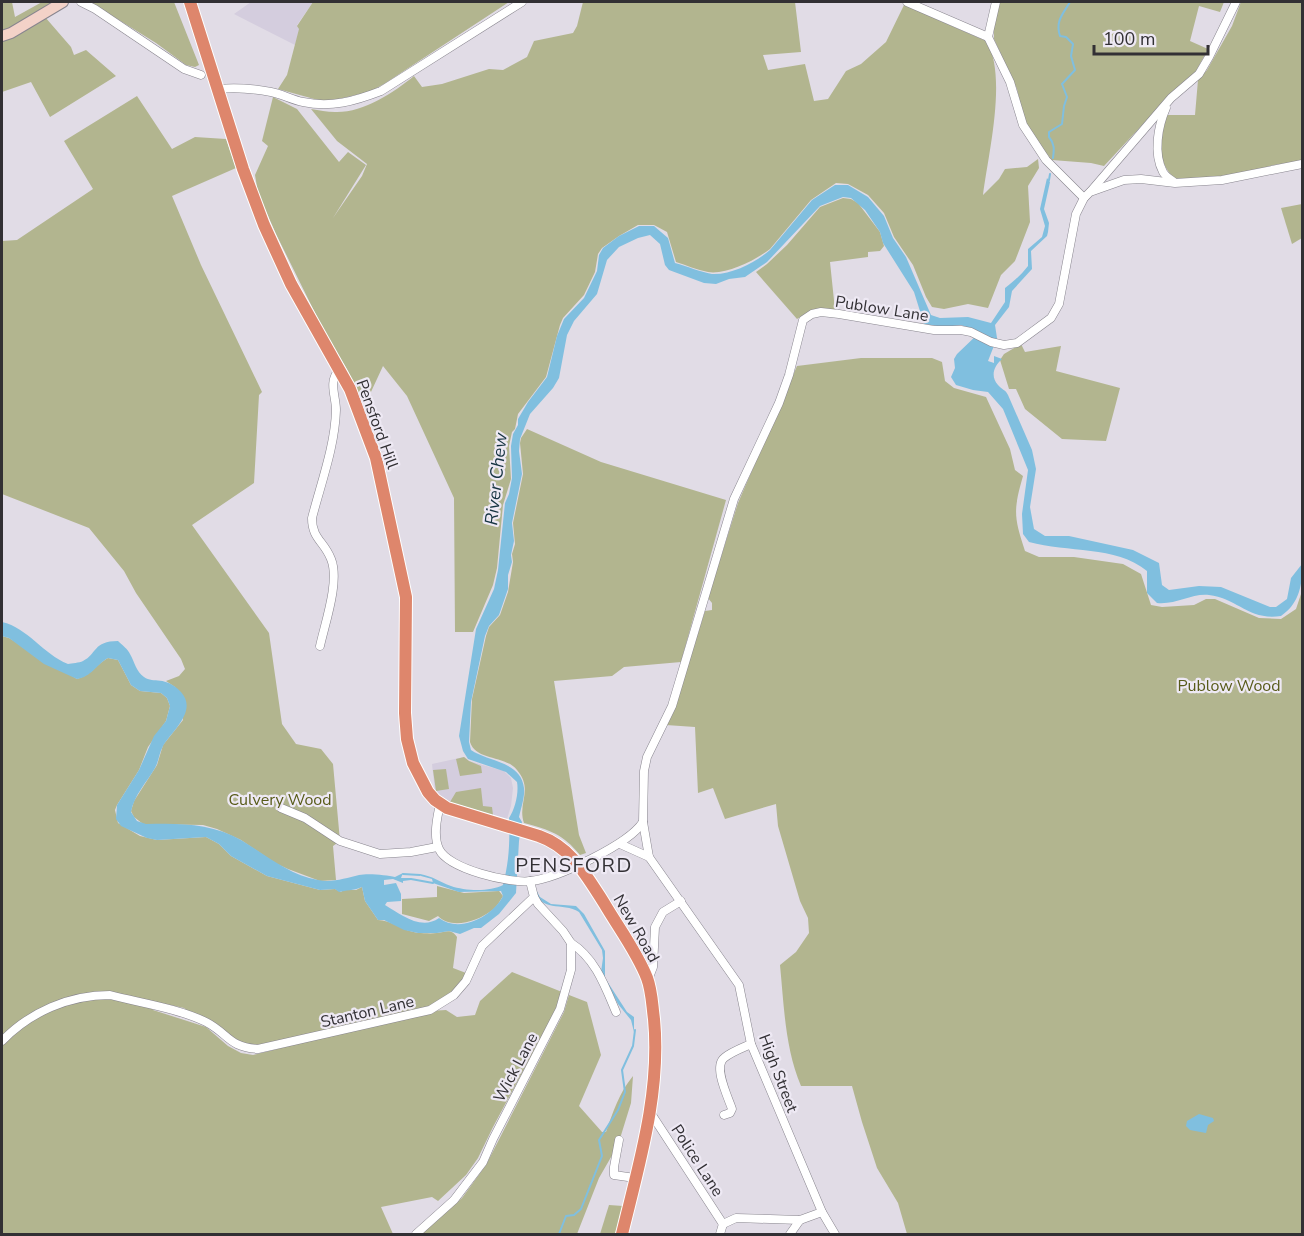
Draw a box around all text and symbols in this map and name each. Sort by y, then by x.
scale bar [1094,18,1208,56]
text: 100 m [1103,27,1155,51]
street label: Publow Lane [834,291,930,327]
street label: Pensford Hill [351,377,403,472]
water label: River Chew [479,431,513,526]
park label: Publow Wood [1177,675,1281,697]
park label: Culvery Wood [228,789,332,811]
district label: PENSFORD [515,852,633,879]
street label: New Road [608,891,664,966]
street label: Stanton Lane [318,991,416,1033]
street label: Wick Lane [488,1029,543,1106]
street label: High Street [753,1031,803,1116]
street label: Police Lane [666,1120,729,1201]

